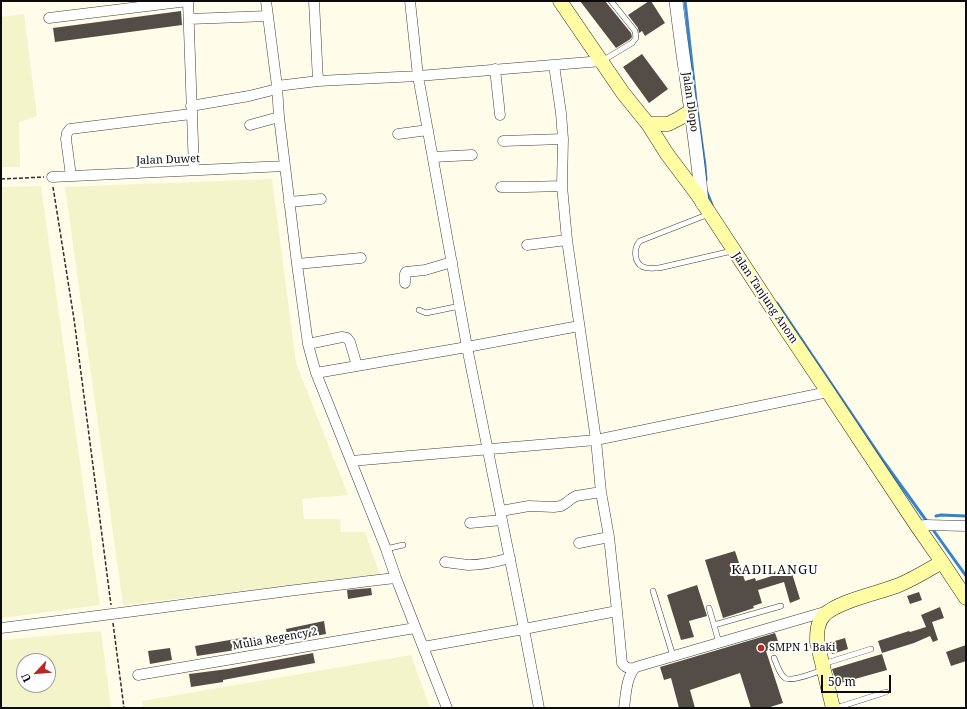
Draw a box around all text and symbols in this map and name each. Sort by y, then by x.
street label: Jalan Dlopo [679,71,701,133]
street label: Jalan Duwet [136,152,200,168]
street label: Jalan Tanjung Anom [730,250,800,346]
district label: KADILANGU [731,562,819,578]
street label: Mulia Regency 2 [232,625,318,653]
place label: SMPN 1 Baki [769,641,836,655]
marker: SMPN 1 Baki [756,643,766,653]
north arrow [16,653,56,693]
scale bar [823,667,893,693]
text: U [17,671,34,685]
text: 50 m [828,673,856,690]

